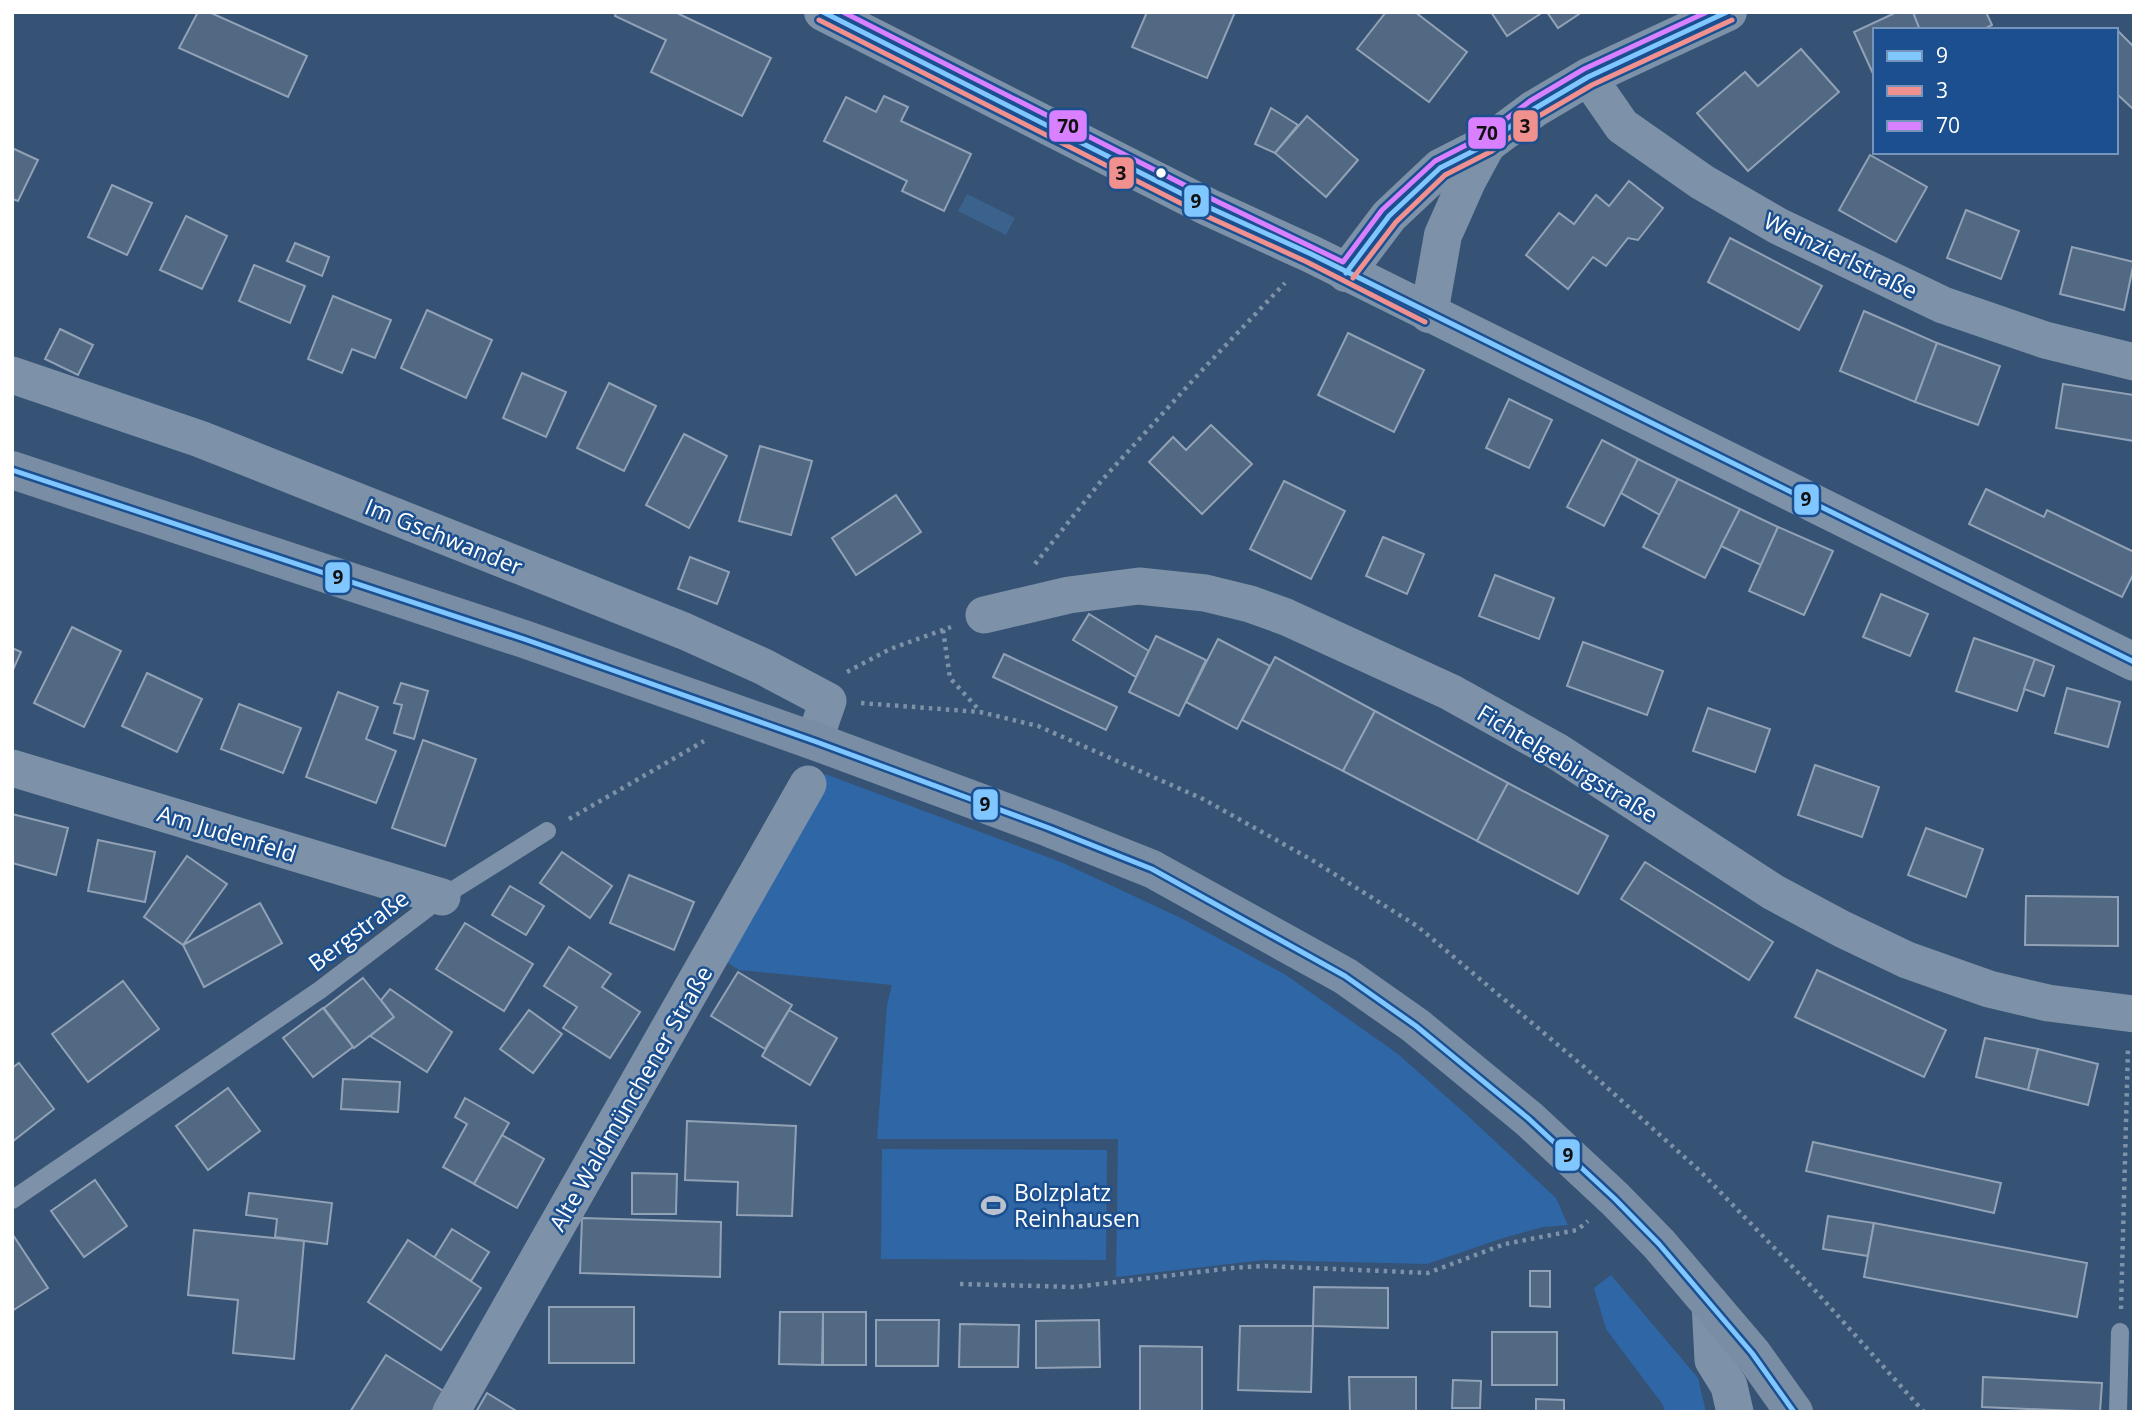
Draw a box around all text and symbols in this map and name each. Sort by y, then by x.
legend [1873,28,2118,154]
text: 9 [1936,41,1948,69]
text: 3 [1936,76,1948,104]
line badge: 70 [1048,109,1088,143]
line badge: 3 [1512,109,1539,143]
text: 70 [1936,111,1960,139]
text: 70 [1057,113,1079,139]
text: 3 [1520,113,1531,139]
line badge: 70 [1467,116,1507,150]
text: 70 [1476,120,1498,146]
line badge: 3 [1108,156,1135,190]
text: 3 [1116,160,1127,186]
unlabelled marker [1154,166,1168,180]
line badge: 9 [1183,184,1210,218]
text: 9 [1191,188,1202,214]
street label: Weinzierlstraße [1759,204,1923,306]
line badge: 9 [1793,483,1820,516]
text: 9 [1801,486,1812,512]
street label: Im Gschwander [360,490,528,582]
line badge: 9 [324,561,351,594]
text: 9 [333,564,344,590]
street label: Fichtelgebirgstraße [1472,696,1664,830]
line badge: 9 [972,788,999,821]
text: 9 [980,791,991,817]
street label: Am Judenfeld [154,797,300,869]
street label: Bergstraße [301,882,415,978]
street label: Alte Waldmünchener Straße [541,959,719,1237]
line badge: 9 [1554,1138,1581,1172]
text: 9 [1563,1142,1574,1168]
place label: Bolzplatz Reinhausen [1014,1176,1140,1234]
sports icon: Bolzplatz Reinhausen [980,1191,1008,1219]

